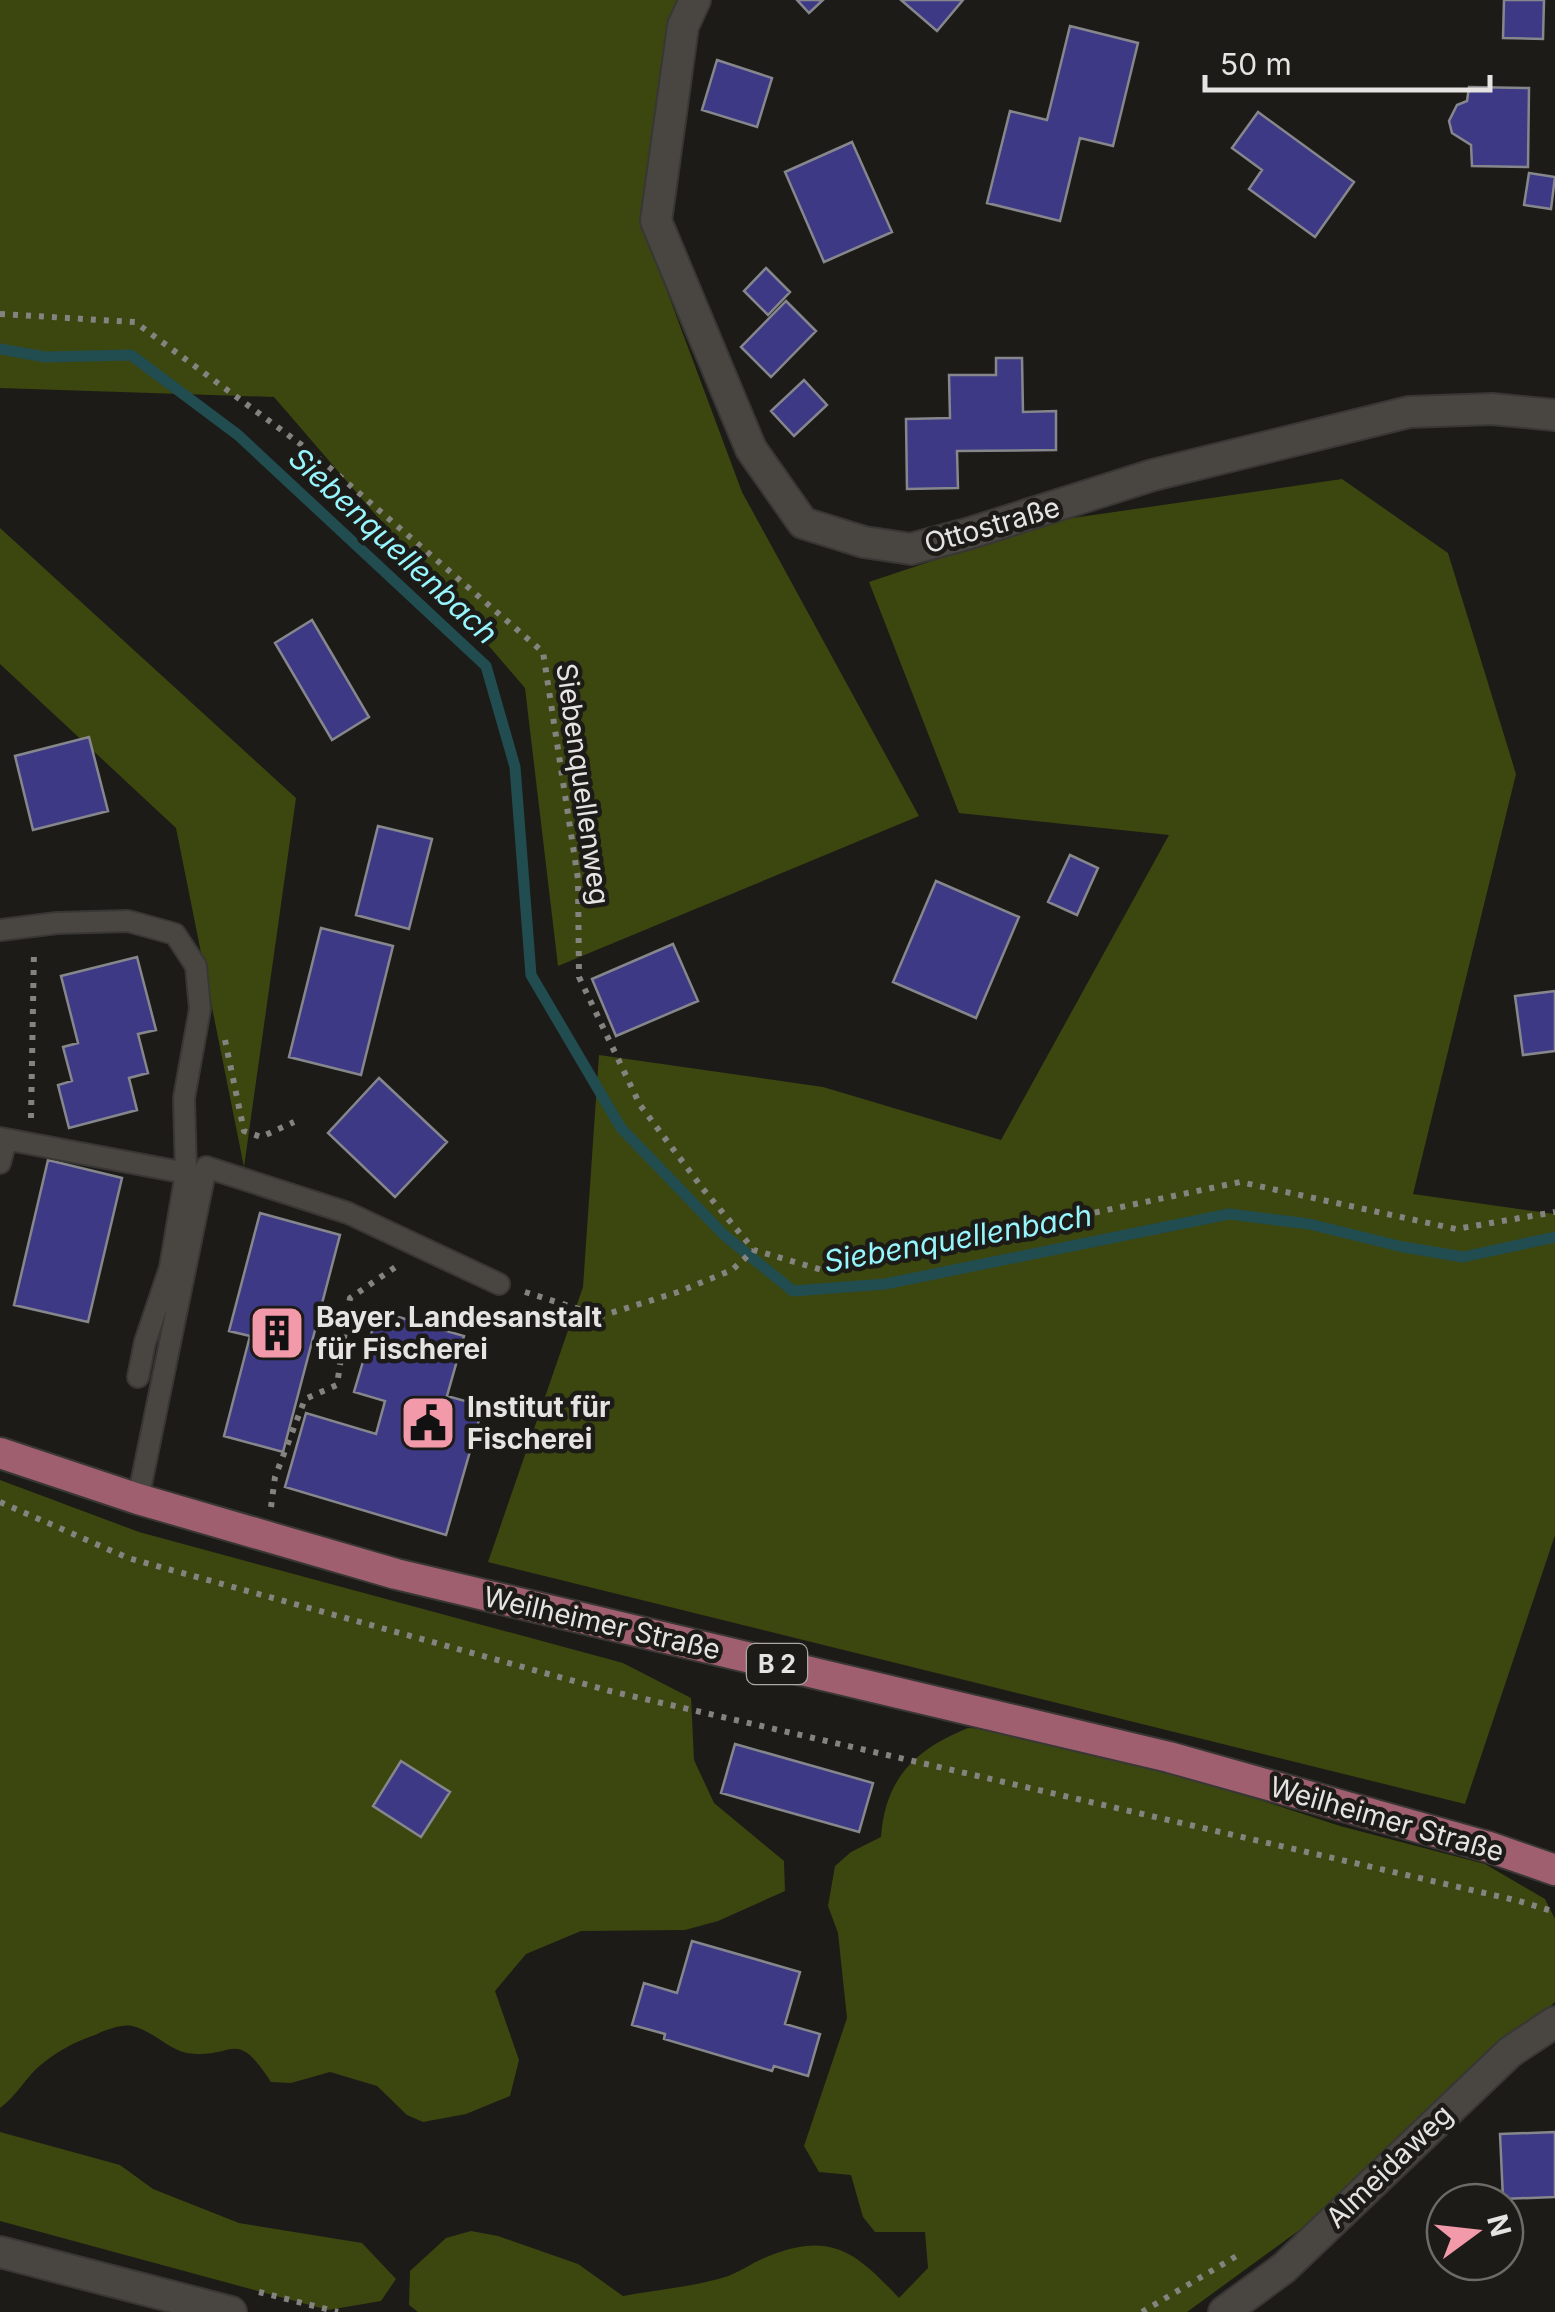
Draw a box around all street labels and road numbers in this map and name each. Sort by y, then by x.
street label: Ottostraße [920,489,1064,561]
street label: Siebenquellenweg [549,661,617,907]
street label: Weilheimer Straße [480,1579,724,1667]
road number: B 2 [747,1644,807,1684]
street label: Weilheimer Straße [1266,1769,1508,1869]
street label: Almeidaweg [1319,2097,1459,2235]

